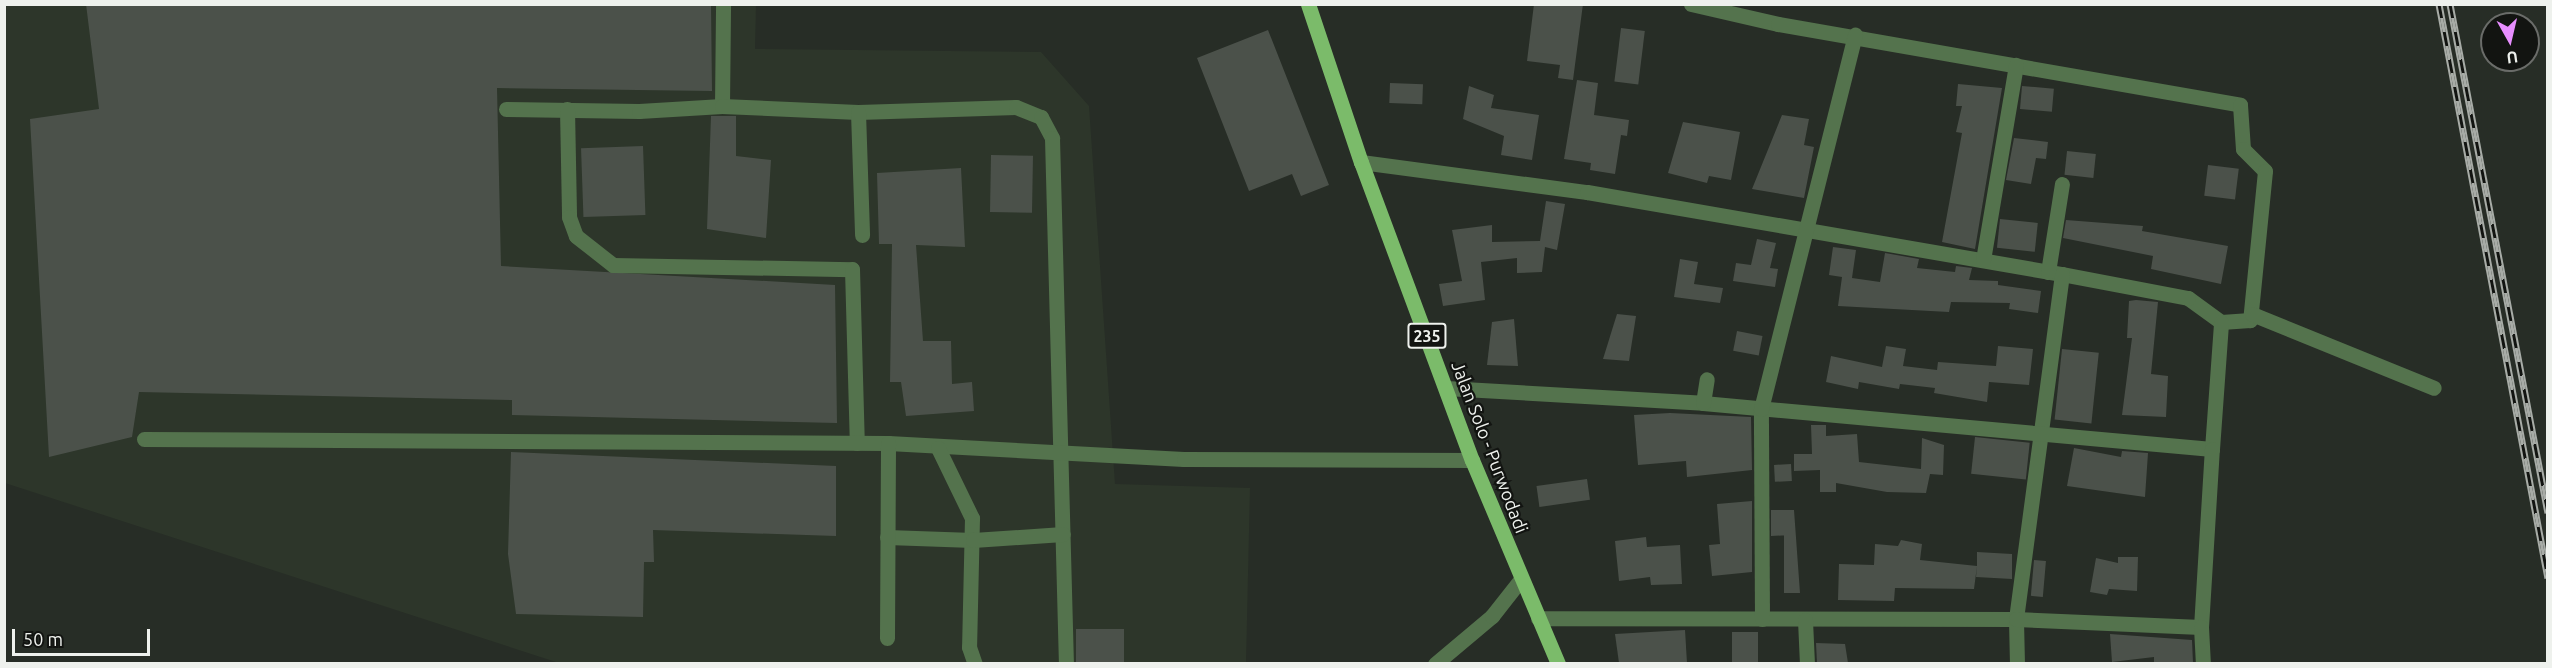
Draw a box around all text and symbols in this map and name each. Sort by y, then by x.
north arrow [2480,12,2540,72]
text: U [2505,48,2519,68]
road number: 235 [1406,323,1448,349]
street label: Jalan Solo - Purwodadi [1447,358,1533,536]
scale bar [15,617,153,655]
text: 50 m [23,629,63,649]

